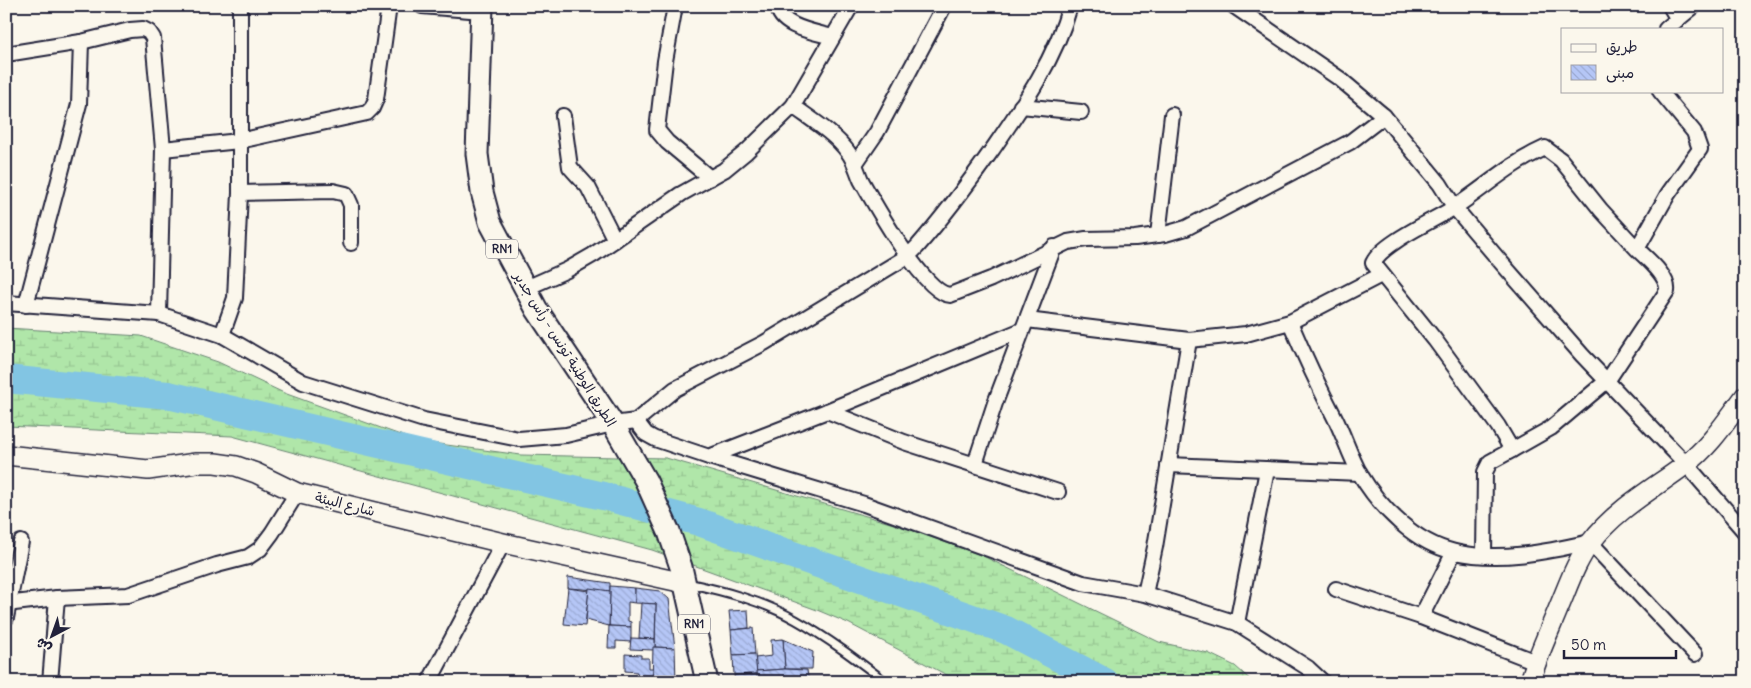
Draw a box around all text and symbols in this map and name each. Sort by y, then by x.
legend [1561,28,1724,92]
text: طريق [1606,37,1638,56]
text: مبنى [1606,63,1634,83]
road number: RN1 [486,240,518,258]
street label: الطريق الوطنية تونس - رأس جدير [509,267,620,430]
street label: شارع البيئة [313,488,377,521]
north arrow [28,610,78,660]
road number: RN1 [678,614,710,634]
scale bar [1564,628,1676,660]
text: ش [32,634,55,658]
text: 50 m [1571,635,1606,654]

